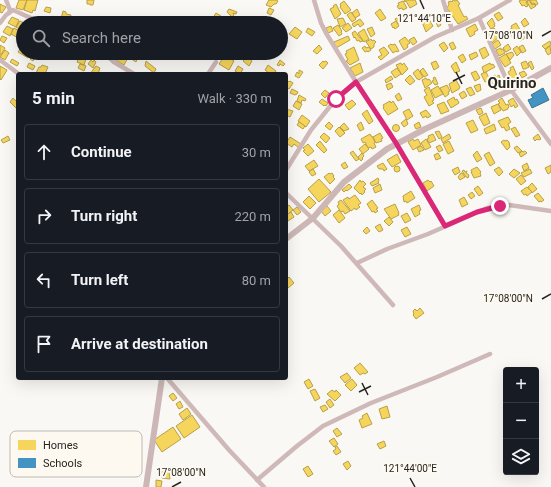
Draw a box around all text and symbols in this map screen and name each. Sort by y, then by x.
text: 121°44'10"E [397,13,451,24]
search box [16,16,288,60]
icon: search [30,27,52,49]
text: Search here [62,29,141,47]
text: 17°08'10"N [483,30,533,41]
district label: Quirino [487,74,537,92]
text: 5 min [32,88,75,108]
route start [327,90,345,108]
text: Walk · 330 m [197,91,272,106]
icon: ahead [33,141,55,163]
text: Continue [71,143,132,161]
text: 30 m [242,145,271,160]
route end [491,197,509,215]
icon: right [33,205,55,227]
text: Turn right [71,207,137,225]
text: 220 m [234,209,271,224]
icon: left [33,269,55,291]
text: Turn left [71,271,128,289]
text: 80 m [242,273,271,288]
text: 17°08'00"N [483,293,533,304]
icon: arrive [33,333,55,355]
text: Arrive at destination [71,335,208,353]
map controls [503,367,539,475]
button: + [503,367,539,403]
button: − [503,403,539,439]
legend [10,431,142,477]
text: Homes [43,439,79,452]
button: layers [503,439,539,475]
text: Schools [43,457,83,470]
text: 121°44'00"E [383,463,437,474]
text: 17°08'00"N [156,467,206,478]

